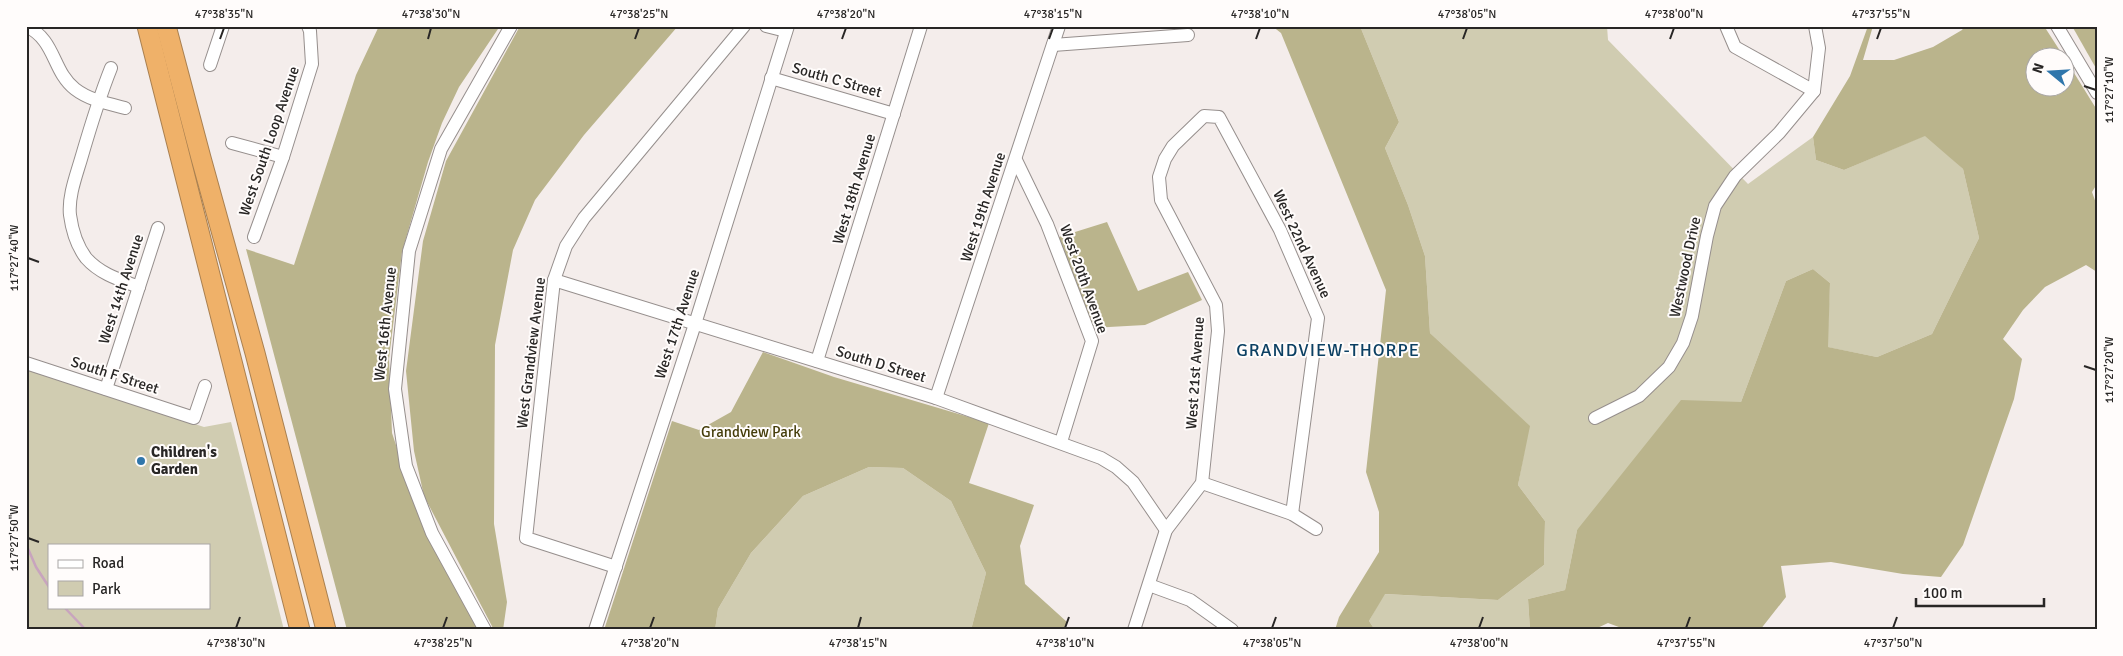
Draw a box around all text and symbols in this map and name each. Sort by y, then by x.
text: 47°38'35"N [195,7,253,22]
text: 47°38'30"N [402,7,460,22]
text: 47°38'25"N [610,7,668,22]
text: 47°38'20"N [817,7,875,22]
text: 47°38'15"N [1024,7,1082,22]
text: 47°38'10"N [1231,7,1289,22]
text: 47°38'05"N [1438,7,1496,22]
text: 47°38'00"N [1645,7,1703,22]
text: 47°37'55"N [1852,7,1910,22]
north arrow [2026,48,2076,98]
text: 117°27'10"W [2102,56,2117,124]
street label: South C Street [790,59,884,101]
text: N [2029,61,2048,75]
street label: West South Loop Avenue [235,64,303,218]
street label: West 18th Avenue [829,132,879,246]
street label: West 19th Avenue [957,150,1009,264]
street label: West 22nd Avenue [1269,187,1335,301]
street label: Westwood Drive [1666,215,1704,319]
street label: West 20th Avenue [1056,222,1112,336]
text: 117°27'40"W [7,224,22,292]
street label: West 14th Avenue [95,232,147,346]
street label: West 16th Avenue [370,266,400,382]
street label: West 17th Avenue [651,267,703,381]
street label: West Grandview Avenue [513,276,549,430]
street label: West 21st Avenue [1182,316,1208,430]
text: 117°27'20"W [2102,336,2117,404]
district label: GRANDVIEW-THORPE [1236,339,1420,361]
street label: South D Street [834,342,928,386]
street label: South F Street [69,352,161,398]
park label: Grandview Park [701,423,801,441]
place label: Children's Garden [151,443,217,478]
marker: Children's Garden [135,455,147,467]
text: 117°27'50"W [7,504,22,572]
legend [48,544,210,608]
text: Road [92,554,124,572]
scale bar [1916,576,2043,608]
text: Park [92,580,121,598]
text: 100 m [1923,584,1963,602]
text: 47°38'30"N [207,636,265,651]
text: 47°38'25"N [414,636,472,651]
text: 47°38'20"N [621,636,679,651]
text: 47°38'15"N [829,636,887,651]
text: 47°38'10"N [1036,636,1094,651]
text: 47°38'05"N [1243,636,1301,651]
text: 47°38'00"N [1450,636,1508,651]
text: 47°37'55"N [1657,636,1715,651]
text: 47°37'50"N [1864,636,1922,651]

